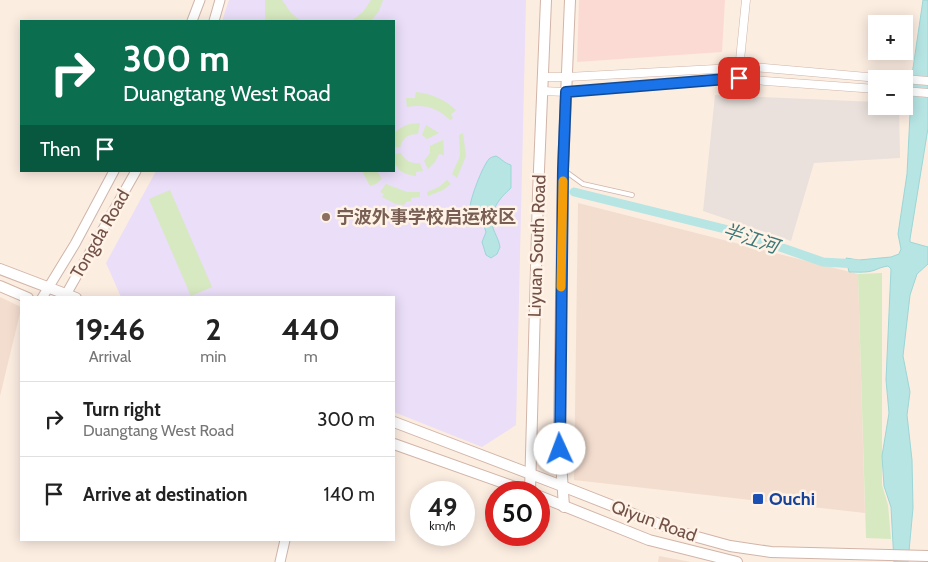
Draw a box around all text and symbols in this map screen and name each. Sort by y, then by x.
map controls [868,15,913,115]
button: + [868,15,913,60]
text: 300 m [123,37,230,80]
icon: right [40,40,105,105]
pin [718,57,760,99]
icon: arrive [725,64,753,92]
button: − [868,70,913,115]
text: Duangtang West Road [123,80,331,107]
icon: arrive [91,135,119,163]
text: Then [40,138,81,161]
street label: Liyuan South Road [524,174,550,318]
street label: Tongda Road [66,186,134,282]
place label: 宁波外事学校启运校区 [336,206,516,228]
marker: 宁波外事学校启运校区 [320,211,332,223]
water label: 半江河 [720,219,785,259]
text: 19:46 [75,311,145,348]
text: 2 [205,311,221,348]
text: 440 [282,311,340,348]
text: Arrival [89,347,131,366]
text: min [200,347,227,366]
text: m [304,347,318,366]
text: Turn right [83,398,161,421]
icon: right [40,405,68,433]
text: 300 m [317,408,375,431]
text: Duangtang West Road [83,421,234,440]
position arrow [533,422,585,474]
icon: arrive [40,480,68,508]
speed limit sign: 50 [485,481,550,546]
text: Arrive at destination [83,483,247,506]
text: 140 m [324,483,375,506]
place label: Ouchi [769,488,815,510]
text: 49 [428,492,457,522]
marker: Ouchi [751,492,765,506]
street label: Qiyun Road [608,495,700,547]
text: km/h [429,518,456,533]

